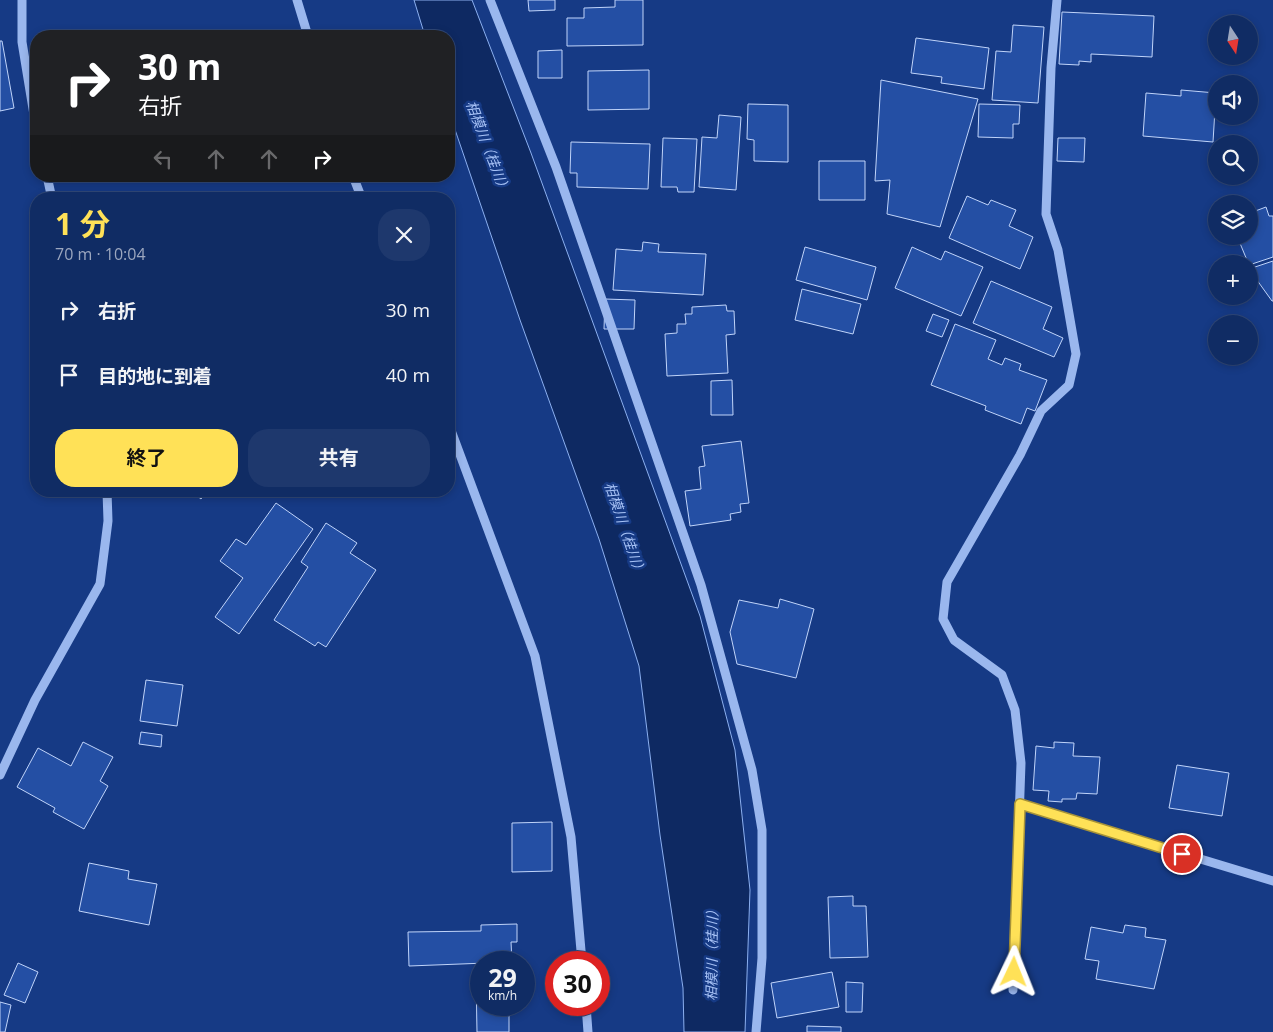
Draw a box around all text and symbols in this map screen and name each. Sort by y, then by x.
north arrow [1208,15,1258,65]
map controls [1208,15,1258,365]
text: 30 m [138,43,221,90]
icon: right [55,50,120,115]
button: sound [1208,75,1258,125]
text: 右折 [138,90,182,120]
water label: 相模川（桂川） [462,98,515,196]
button: search [1208,135,1258,185]
icon: left [149,145,177,173]
icon: ahead [202,145,230,173]
icon: ahead [255,145,283,173]
icon: right [308,145,336,173]
button: layers [1208,195,1258,245]
text: 1 分 [55,203,110,244]
button: close [378,209,430,261]
text: 70 m · 10:04 [55,243,146,265]
button: + [1208,255,1258,305]
icon: right [55,296,83,324]
text: 30 m [386,297,430,323]
text: 右折 [98,298,136,324]
button: − [1208,315,1258,365]
icon: arrive [55,361,83,389]
text: 40 m [386,362,430,388]
text: 目的地に到着 [98,363,212,389]
button: 終了 [55,429,238,487]
button: 共有 [248,429,430,487]
water label: 相模川（桂川） [601,479,650,578]
pin [1161,833,1203,875]
icon: arrive [1168,840,1196,868]
water label: 相模川（桂川） [701,903,722,1001]
position arrow [987,945,1039,997]
speed limit sign: 30 [545,951,610,1016]
text: 29 [488,960,517,994]
text: km/h [488,987,517,1004]

